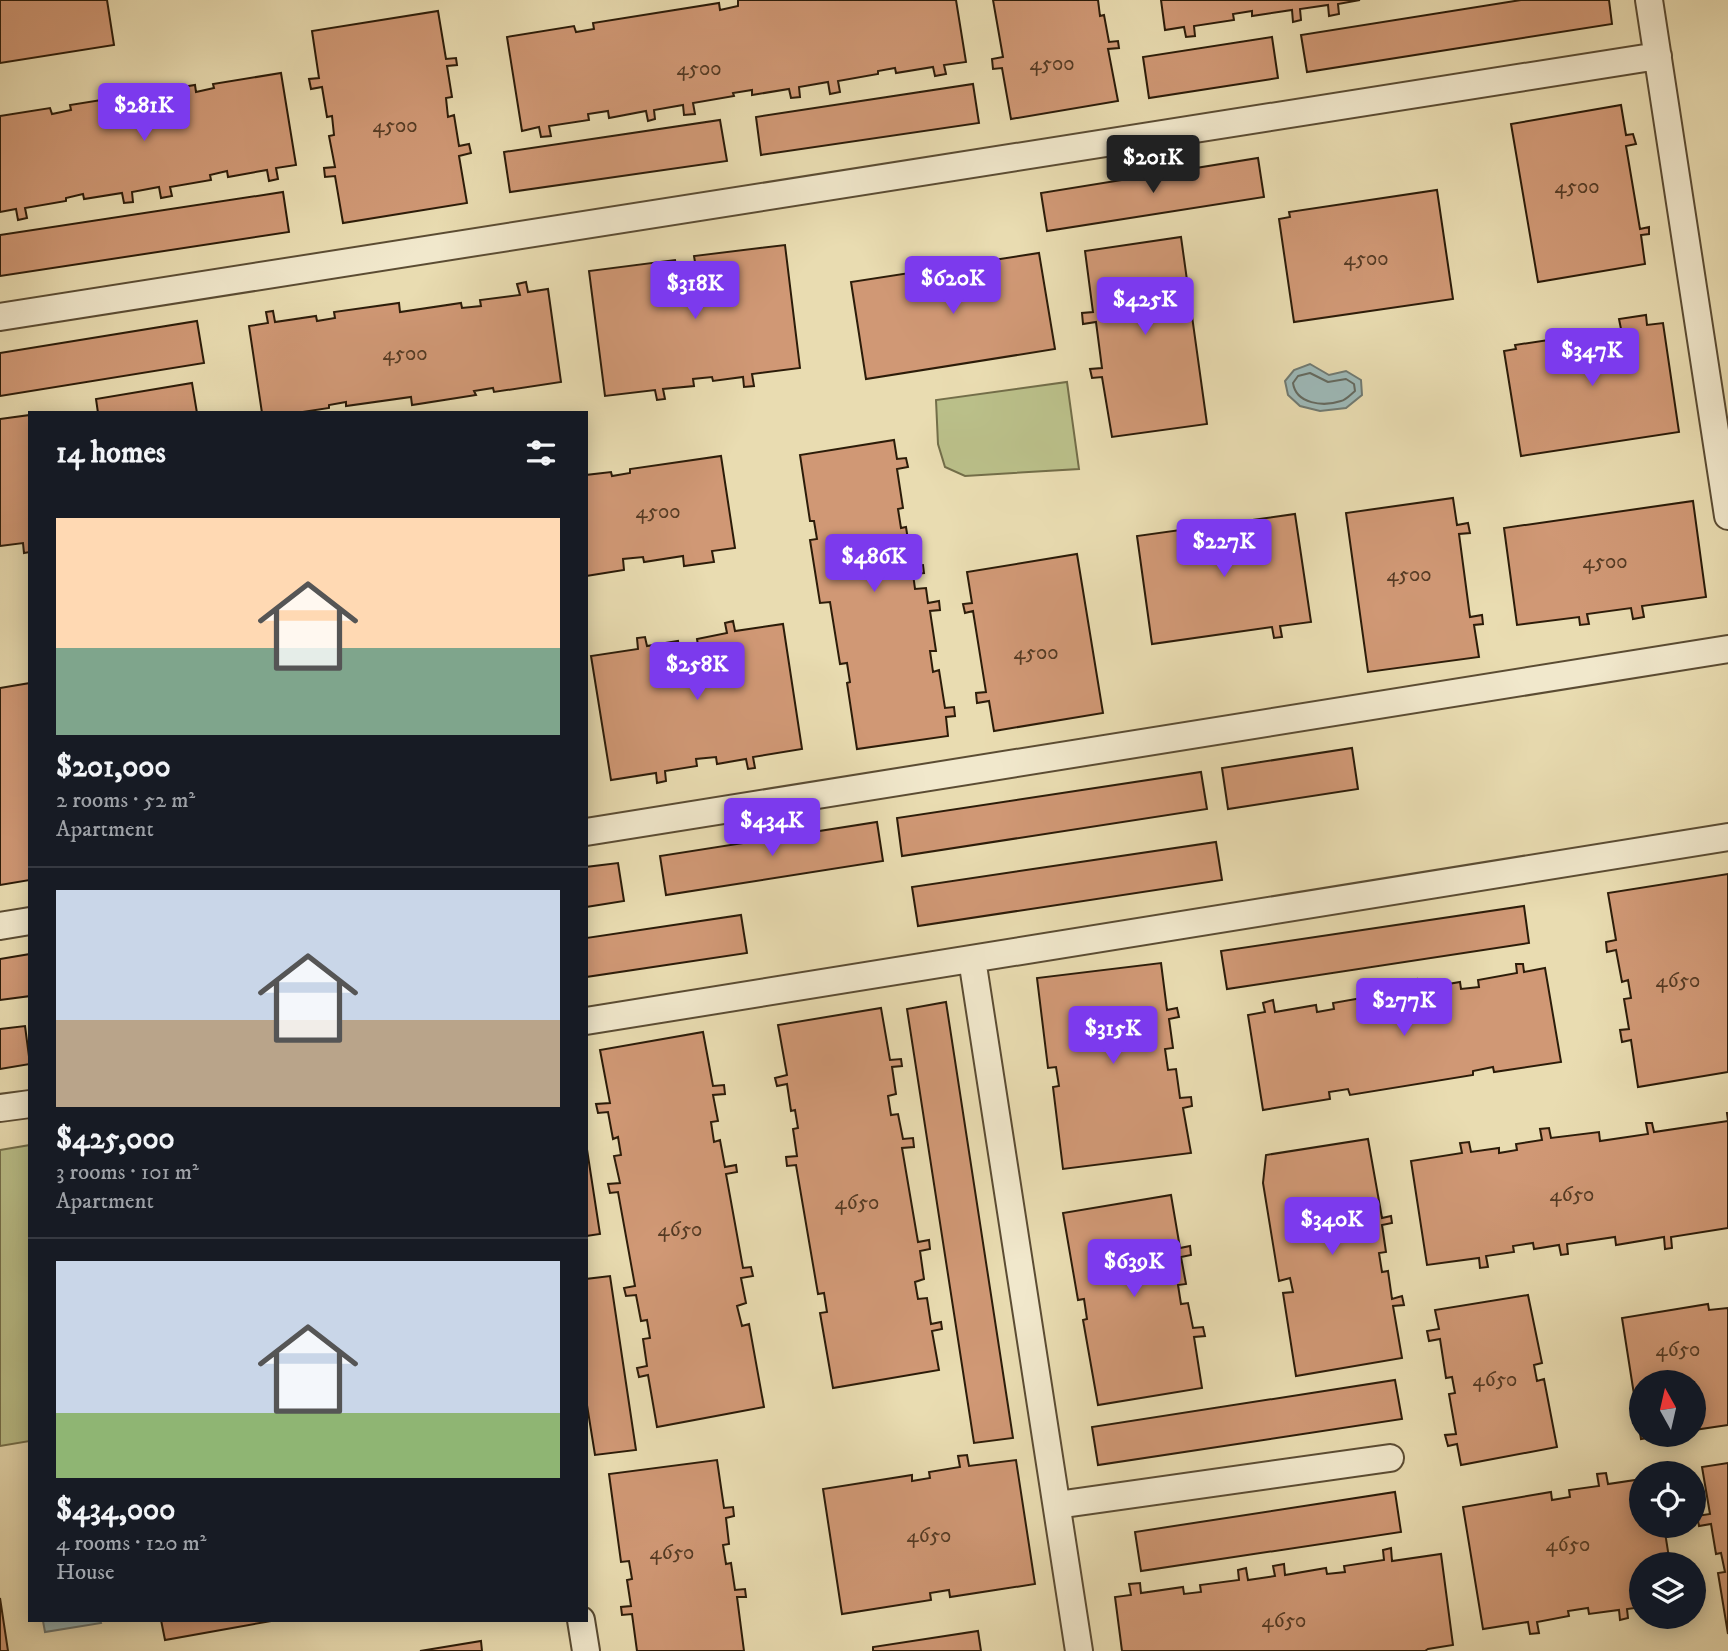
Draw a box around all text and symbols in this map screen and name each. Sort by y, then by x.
house number: 4500 [1030,51,1075,77]
house number: 4500 [677,56,722,82]
pin: $281K [95,83,193,143]
text: $281K [114,91,174,120]
house number: 4500 [373,113,418,139]
pin: $201K [1104,136,1202,195]
text: $201K [1123,143,1183,172]
house number: 4500 [1555,174,1600,200]
house number: 4500 [1344,246,1389,272]
pin: $620K [904,256,1002,316]
pin: $318K [646,262,744,321]
text: $620K [921,264,985,293]
text: $318K [666,269,724,298]
pin: $425K [1096,278,1194,337]
text: $425K [1113,285,1177,314]
pin: $347K [1543,328,1641,388]
text: $347K [1561,336,1623,365]
house number: 4500 [383,341,428,367]
icon: filters [522,434,560,472]
text: 14 homes [56,435,166,472]
house number: 4500 [636,499,681,525]
pin: $227K [1175,520,1273,579]
text: $227K [1193,527,1255,556]
pin: $486K [825,534,923,594]
text: $486K [841,542,907,571]
house number: 4500 [1583,549,1628,575]
house number: 4500 [1387,562,1432,588]
icon: home [245,563,371,689]
house number: 4500 [1014,640,1059,666]
pin: $258K [648,642,746,702]
text: $258K [666,650,728,679]
text: $201,000 [56,749,171,786]
text: 2 rooms · 52 m² [56,786,195,815]
pin: $434K [723,798,821,858]
text: $434K [740,806,804,835]
text: Apartment [56,815,154,844]
icon: home [245,935,371,1061]
house number: 4650 [1656,968,1700,994]
pin: $277K [1355,978,1453,1038]
text: $277K [1372,986,1436,1015]
pin: $315K [1064,1006,1162,1066]
text: $315K [1084,1014,1142,1043]
text: $425,000 [56,1121,175,1158]
text: 3 rooms · 101 m² [56,1158,199,1187]
house number: 4650 [1550,1182,1594,1208]
text: Apartment [56,1187,154,1216]
house number: 4650 [835,1190,879,1216]
pin: $340K [1283,1198,1381,1257]
text: $340K [1301,1205,1363,1234]
house number: 4650 [658,1217,702,1243]
pin: $639K [1085,1240,1183,1299]
text: $639K [1104,1247,1164,1276]
icon: home [245,1306,371,1432]
house number: 4650 [1656,1337,1700,1363]
house number: 4650 [1473,1367,1517,1393]
north arrow [1629,1370,1706,1447]
map controls [1629,1370,1706,1629]
button: locate [1629,1461,1706,1538]
text: $434,000 [56,1492,175,1529]
house number: 4650 [907,1523,951,1549]
text: 4 rooms · 120 m² [56,1529,207,1558]
house number: 4650 [1546,1532,1590,1558]
house number: 4650 [650,1540,694,1566]
button: layers [1629,1552,1706,1629]
text: House [56,1558,114,1587]
house number: 4650 [1262,1608,1306,1634]

